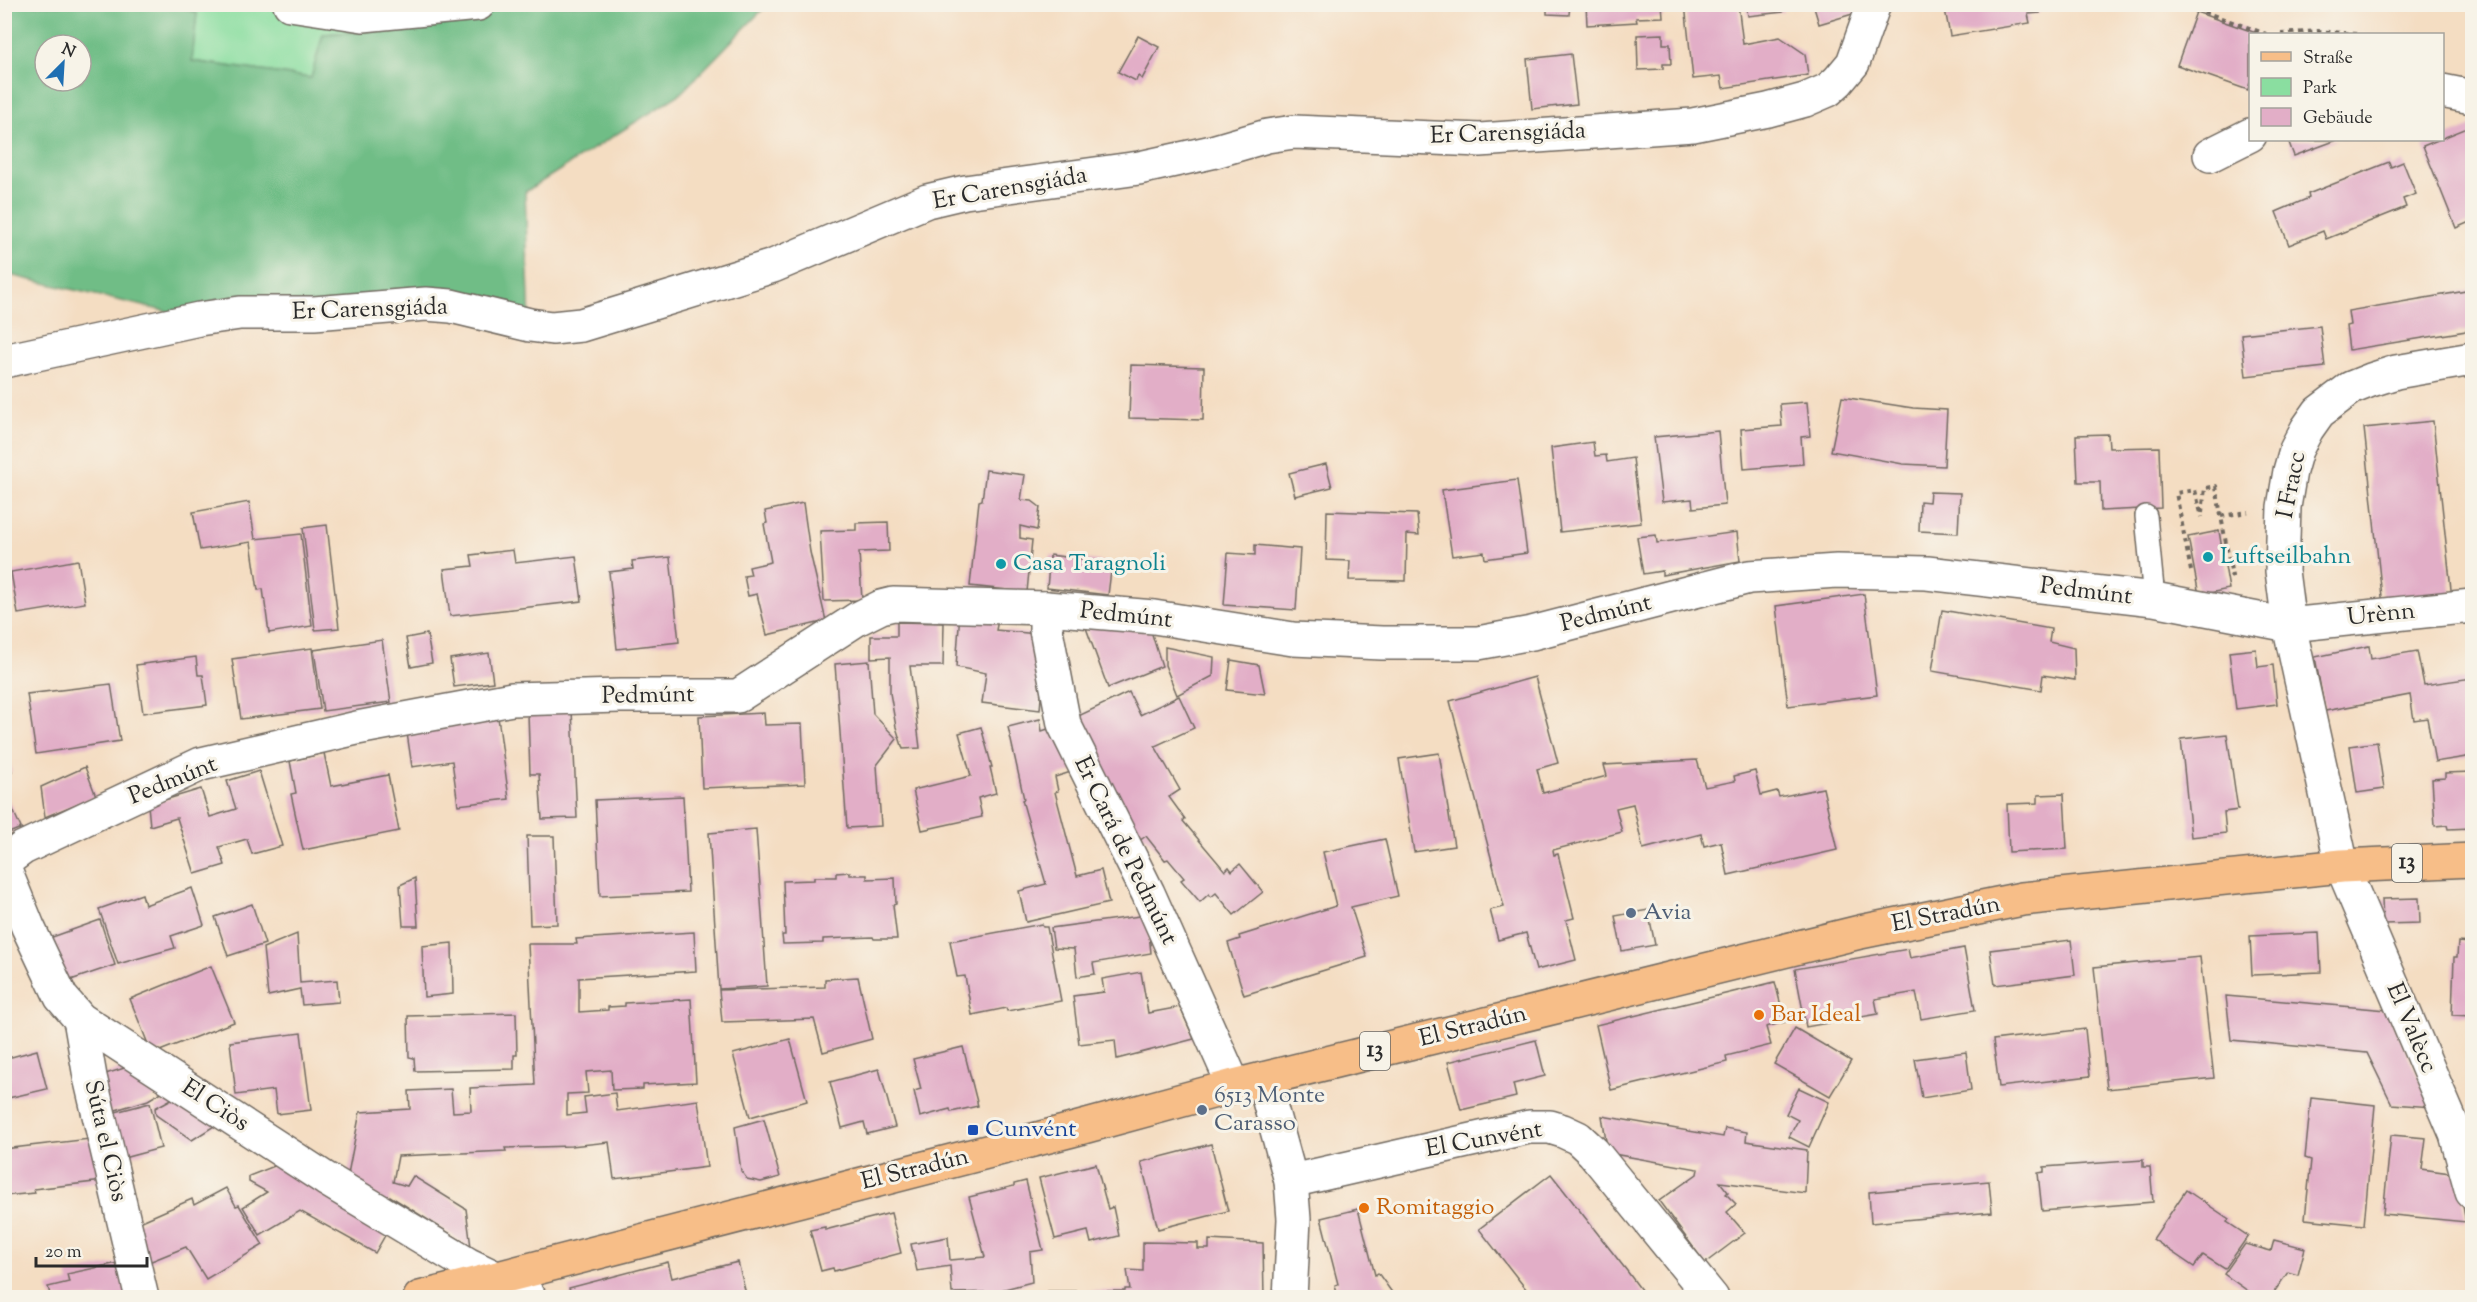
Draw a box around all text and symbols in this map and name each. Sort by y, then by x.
north arrow [33,33,93,93]
legend [2249,33,2444,141]
text: N [58,38,79,65]
text: Straße [2303,46,2353,72]
text: Park [2303,76,2338,102]
text: Gebäude [2303,106,2373,132]
street label: Er Carensgiáda [1429,114,1587,154]
street label: Er Carensgiáda [930,159,1090,219]
street label: Er Carensgiáda [291,290,449,330]
street label: I Fracc [2269,449,2315,521]
place label: Luftseilbahn [2220,540,2352,574]
place label: Casa Taragnoli [1013,547,1166,581]
marker: Luftseilbahn [2201,550,2215,564]
marker: Casa Taragnoli [994,557,1008,571]
street label: Pedmúnt [2038,569,2134,615]
street label: Pedmúnt [1557,586,1655,642]
street label: Pedmúnt [1078,594,1174,638]
street label: Urènn [2345,595,2417,635]
street label: Pedmúnt [601,678,695,714]
street label: Pedmúnt [124,748,222,814]
street label: Er Cará de Pedmúnt [1065,751,1185,951]
road number: 13 [2392,844,2422,882]
street label: El Stradún [1889,888,2003,942]
place label: Avia [1643,896,1692,930]
marker: Avia [1624,906,1638,920]
street label: El Valècc [2377,978,2445,1078]
street label: El Stradún [1416,997,1530,1057]
place label: Bar Ideal [1771,998,1861,1032]
marker: Bar Ideal [1752,1008,1766,1022]
road number: 13 [1360,1032,1390,1070]
street label: El Ciòs [174,1071,256,1141]
street label: Súta el Ciòs [75,1077,135,1205]
place label: 6513 Monte Carasso [1214,1079,1325,1141]
marker: 6513 Monte Carasso [1195,1103,1209,1117]
place label: Cunvént [985,1113,1077,1147]
street label: El Cunvént [1423,1113,1545,1167]
marker: Cunvént [966,1123,980,1137]
street label: El Stradún [858,1140,972,1200]
place label: Romitaggio [1376,1191,1494,1225]
marker: Romitaggio [1357,1201,1371,1215]
scale bar [36,1230,147,1268]
text: 20 m [45,1240,82,1266]

